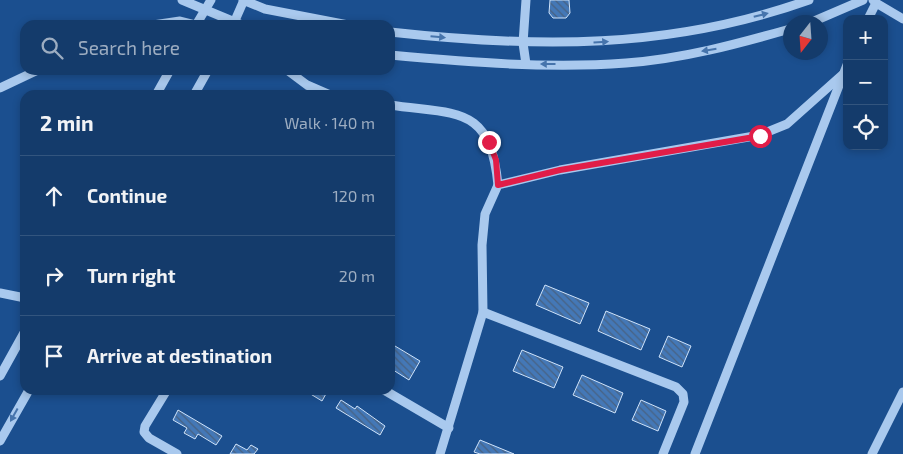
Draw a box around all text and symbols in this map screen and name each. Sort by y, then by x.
one-way arrow [753,11,768,19]
north arrow [783,15,828,60]
map controls [843,15,888,150]
button: + [843,15,888,60]
search box [20,20,395,75]
one-way arrow [431,33,447,41]
icon: search [38,34,66,62]
text: Search here [78,36,180,59]
one-way arrow [593,37,609,45]
one-way arrow [701,46,717,54]
one-way arrow [540,60,556,68]
button: − [843,60,888,105]
button: locate [843,105,888,150]
text: 2 min [40,110,94,135]
text: Walk · 140 m [284,113,375,132]
route start [749,125,772,148]
route end [478,131,501,154]
icon: ahead [40,182,68,210]
text: Continue [87,184,167,207]
text: 120 m [332,186,375,205]
icon: right [40,262,68,290]
text: Turn right [87,264,175,287]
text: 20 m [339,266,375,285]
icon: arrive [40,342,68,370]
text: Arrive at destination [87,344,272,367]
one-way arrow [10,409,19,422]

